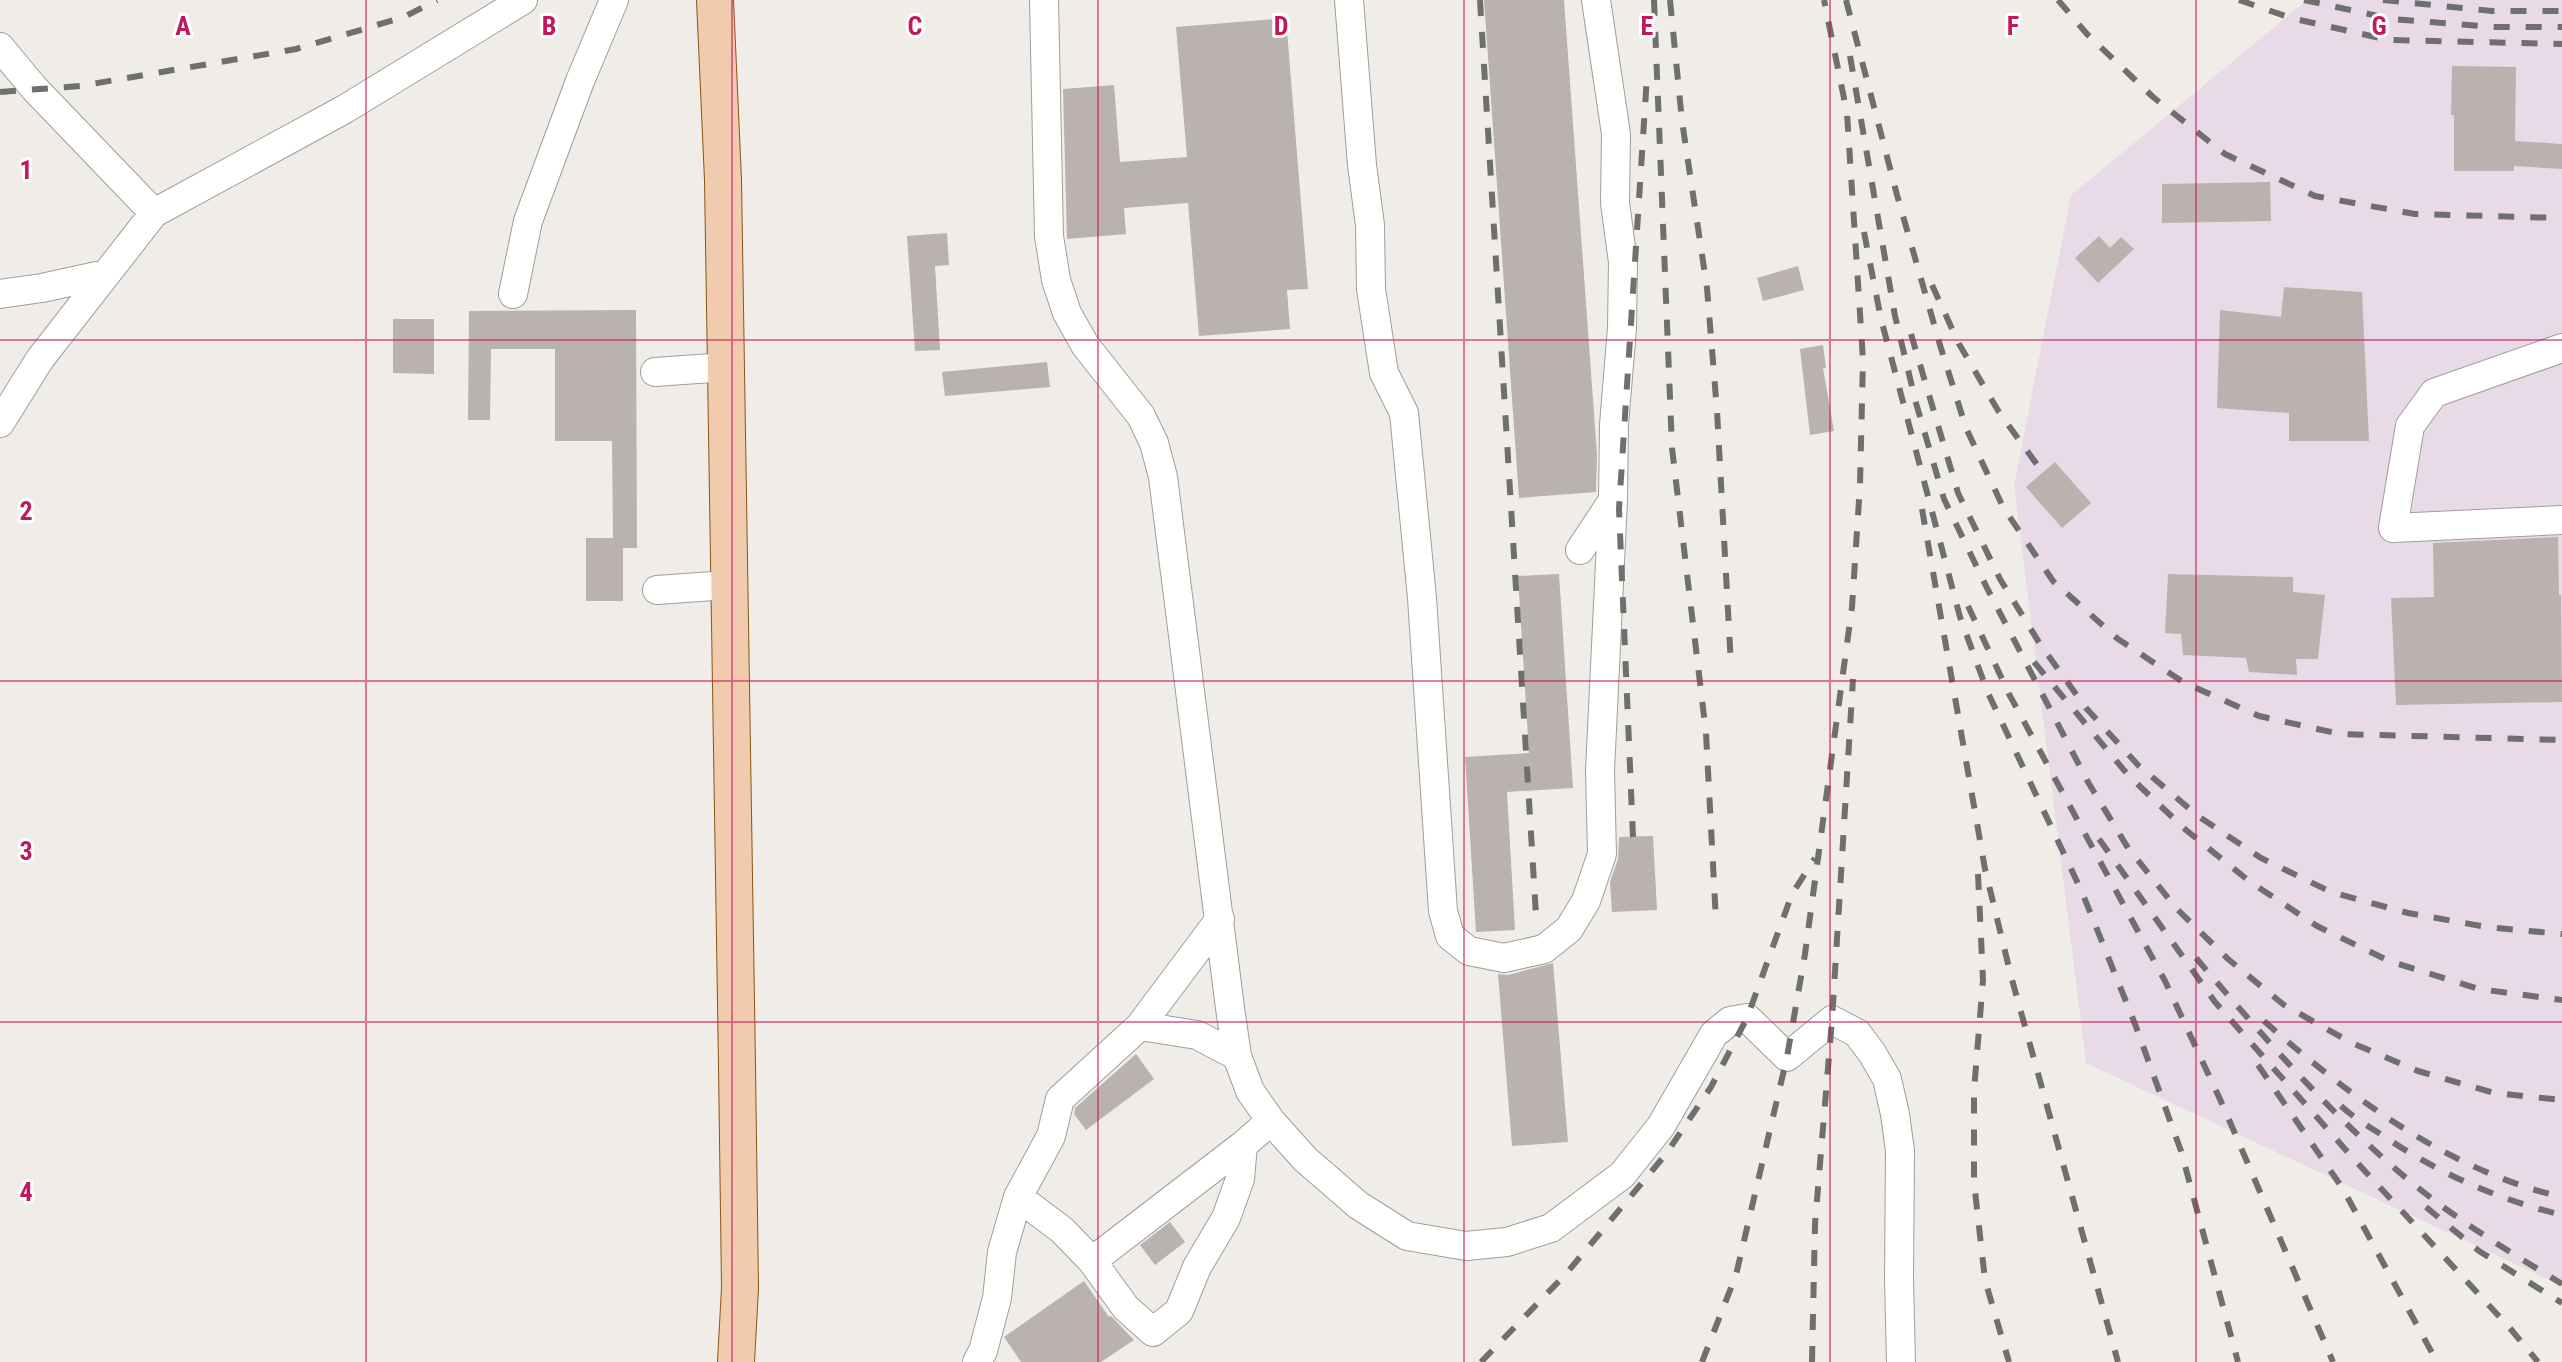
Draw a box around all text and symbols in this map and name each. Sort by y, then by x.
text: A [175,11,191,41]
text: B [542,11,556,41]
text: C [908,11,923,41]
text: D [1274,11,1288,41]
text: E [1641,11,1654,41]
text: F [2007,11,2019,41]
text: G [2371,11,2387,41]
text: 1 [19,155,33,185]
text: 2 [19,496,33,526]
text: 3 [19,836,33,866]
text: 4 [19,1177,33,1207]

